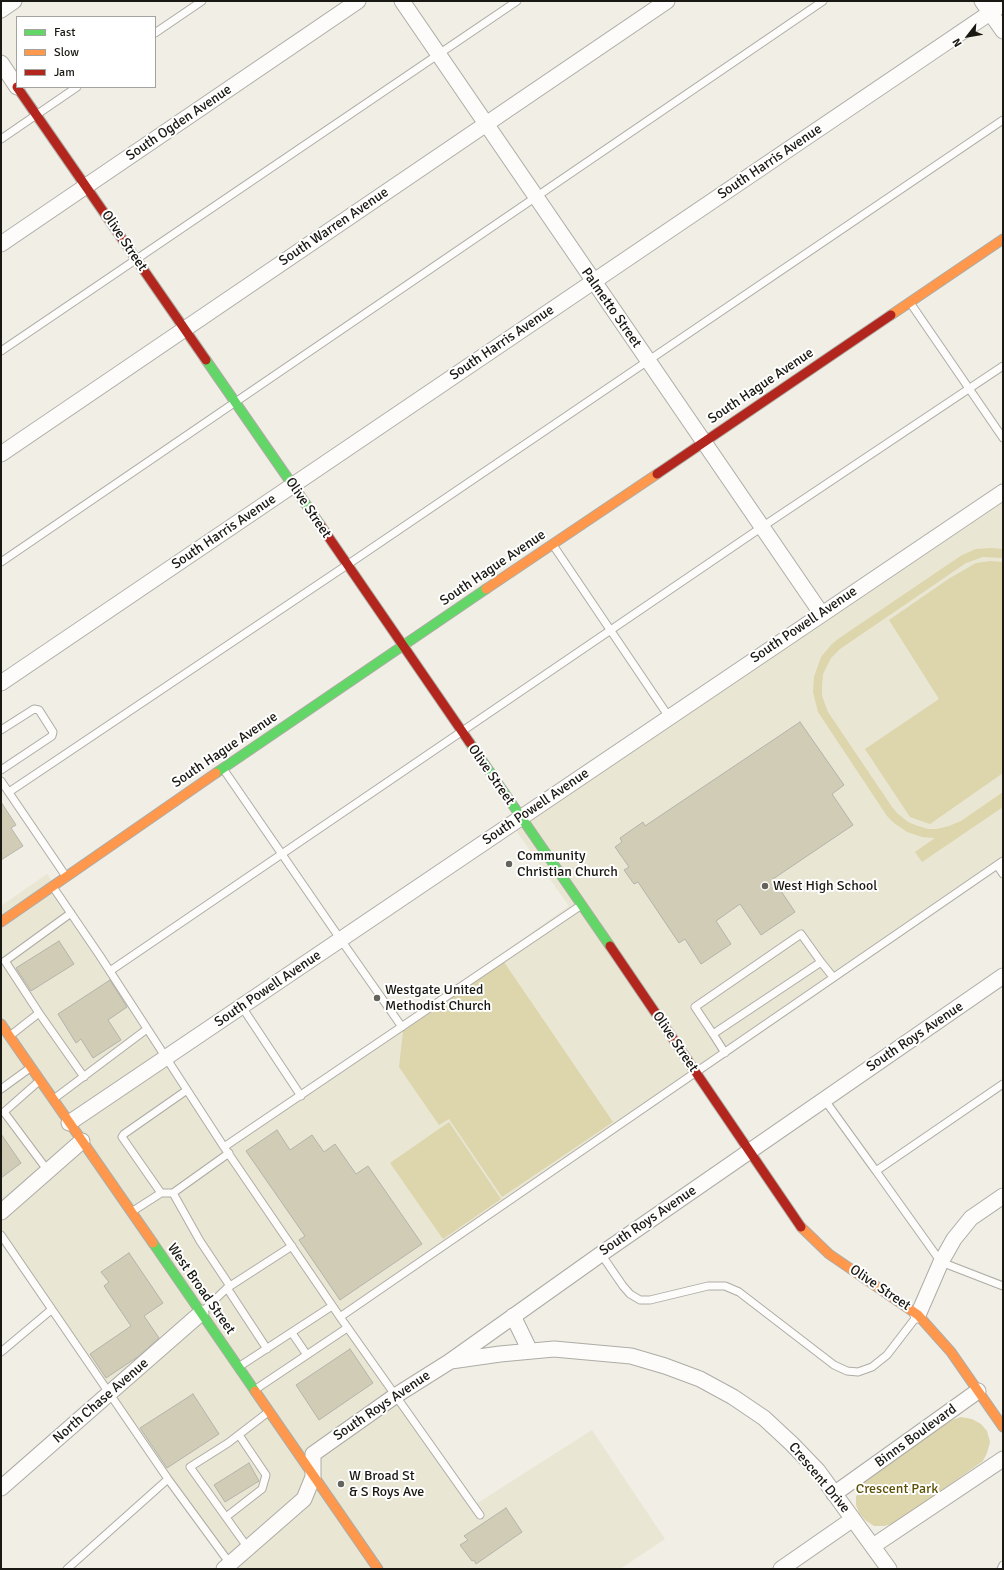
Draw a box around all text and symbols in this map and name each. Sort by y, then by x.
legend [16,16,156,88]
north arrow [948,16,988,56]
text: Fast [54,25,75,40]
text: N [950,36,965,49]
text: Slow [54,45,79,60]
text: Jam [54,65,75,80]
street label: South Ogden Avenue [123,81,235,165]
street label: South Harris Avenue [715,121,825,203]
street label: South Warren Avenue [276,184,392,270]
street label: Olive Street [98,207,150,275]
street label: Palmetto Street [577,265,645,351]
street label: South Harris Avenue [447,302,557,384]
street label: South Hague Avenue [705,344,817,428]
street label: Olive Street [282,474,334,542]
street label: South Harris Avenue [169,491,279,573]
street label: South Hague Avenue [437,526,549,610]
street label: South Powell Avenue [748,583,860,667]
street label: South Hague Avenue [169,708,281,792]
street label: Olive Street [464,742,518,808]
street label: South Powell Avenue [480,765,592,849]
place label: Community Christian Church [517,848,618,880]
marker: Community Christian Church [504,859,514,869]
place label: West High School [773,878,877,894]
marker: West High School [760,881,770,891]
street label: South Powell Avenue [212,947,324,1031]
place label: Westgate United Methodist Church [385,982,491,1014]
marker: Westgate United Methodist Church [372,993,382,1003]
street label: South Roys Avenue [863,998,967,1076]
street label: Olive Street [649,1008,701,1076]
street label: South Roys Avenue [596,1182,700,1260]
street label: West Broad Street [163,1240,239,1338]
street label: Olive Street [846,1262,914,1314]
street label: North Chase Avenue [50,1355,152,1447]
street label: South Roys Avenue [330,1367,434,1445]
street label: Binns Boulevard [872,1401,960,1471]
street label: Crescent Drive [785,1439,853,1517]
place label: W Broad St & S Roys Ave [349,1468,424,1500]
marker: W Broad St & S Roys Ave [336,1479,346,1489]
park label: Crescent Park [856,1481,938,1497]

